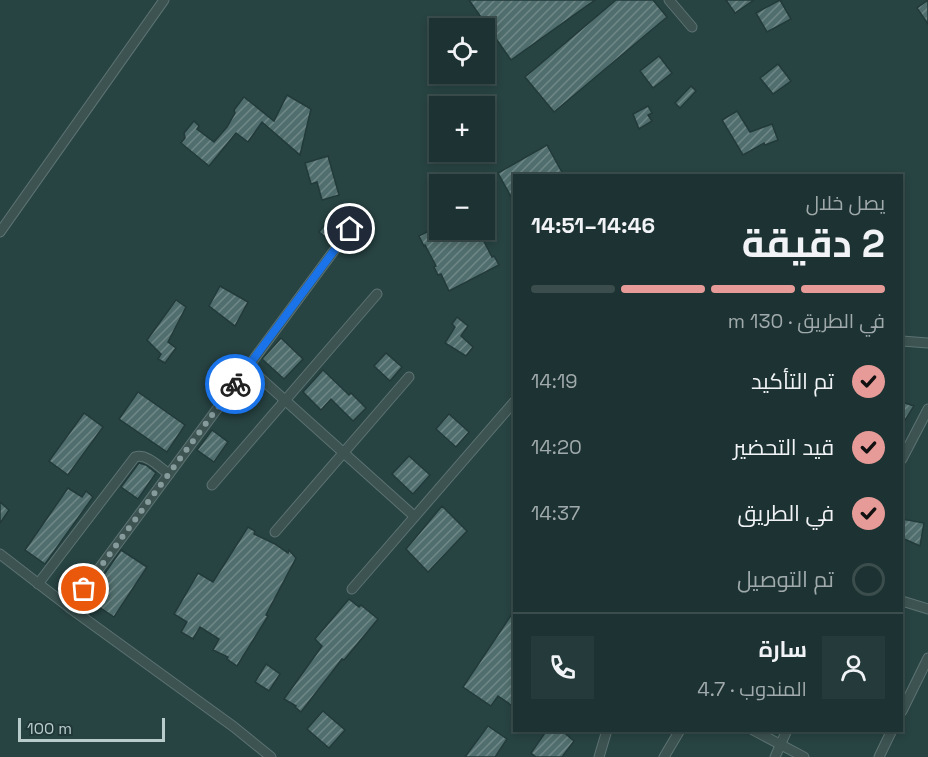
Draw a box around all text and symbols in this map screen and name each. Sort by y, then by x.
map controls [429,18,495,240]
button: locate [429,18,495,84]
button: + [429,96,495,162]
button: − [429,174,495,240]
text: يصل خلال [806,190,885,216]
pin [324,203,375,254]
text: 14:46–14:51 [531,211,655,239]
icon: home [333,212,366,245]
text: 2 دقيقة [742,219,885,268]
text: في الطريق · 130 m [728,308,885,334]
courier [205,354,265,414]
icon: check [852,365,885,398]
text: تم التأكيد [751,367,834,395]
icon: bike [219,368,252,401]
text: 14:19 [531,368,578,394]
icon: check [852,431,885,464]
text: قيد التحضير [733,433,834,461]
text: 14:20 [531,434,582,460]
icon: check [852,497,885,530]
text: في الطريق [738,499,834,527]
text: 14:37 [531,500,580,526]
pin [58,563,109,614]
text: تم التوصيل [737,565,834,593]
icon: bag [67,572,100,605]
text: سارة [759,635,807,663]
button: phone [531,636,594,699]
button: person [822,636,885,699]
text: المندوب · 4.7 [697,676,807,702]
scale bar [18,715,165,742]
text: 100 m [27,718,72,739]

